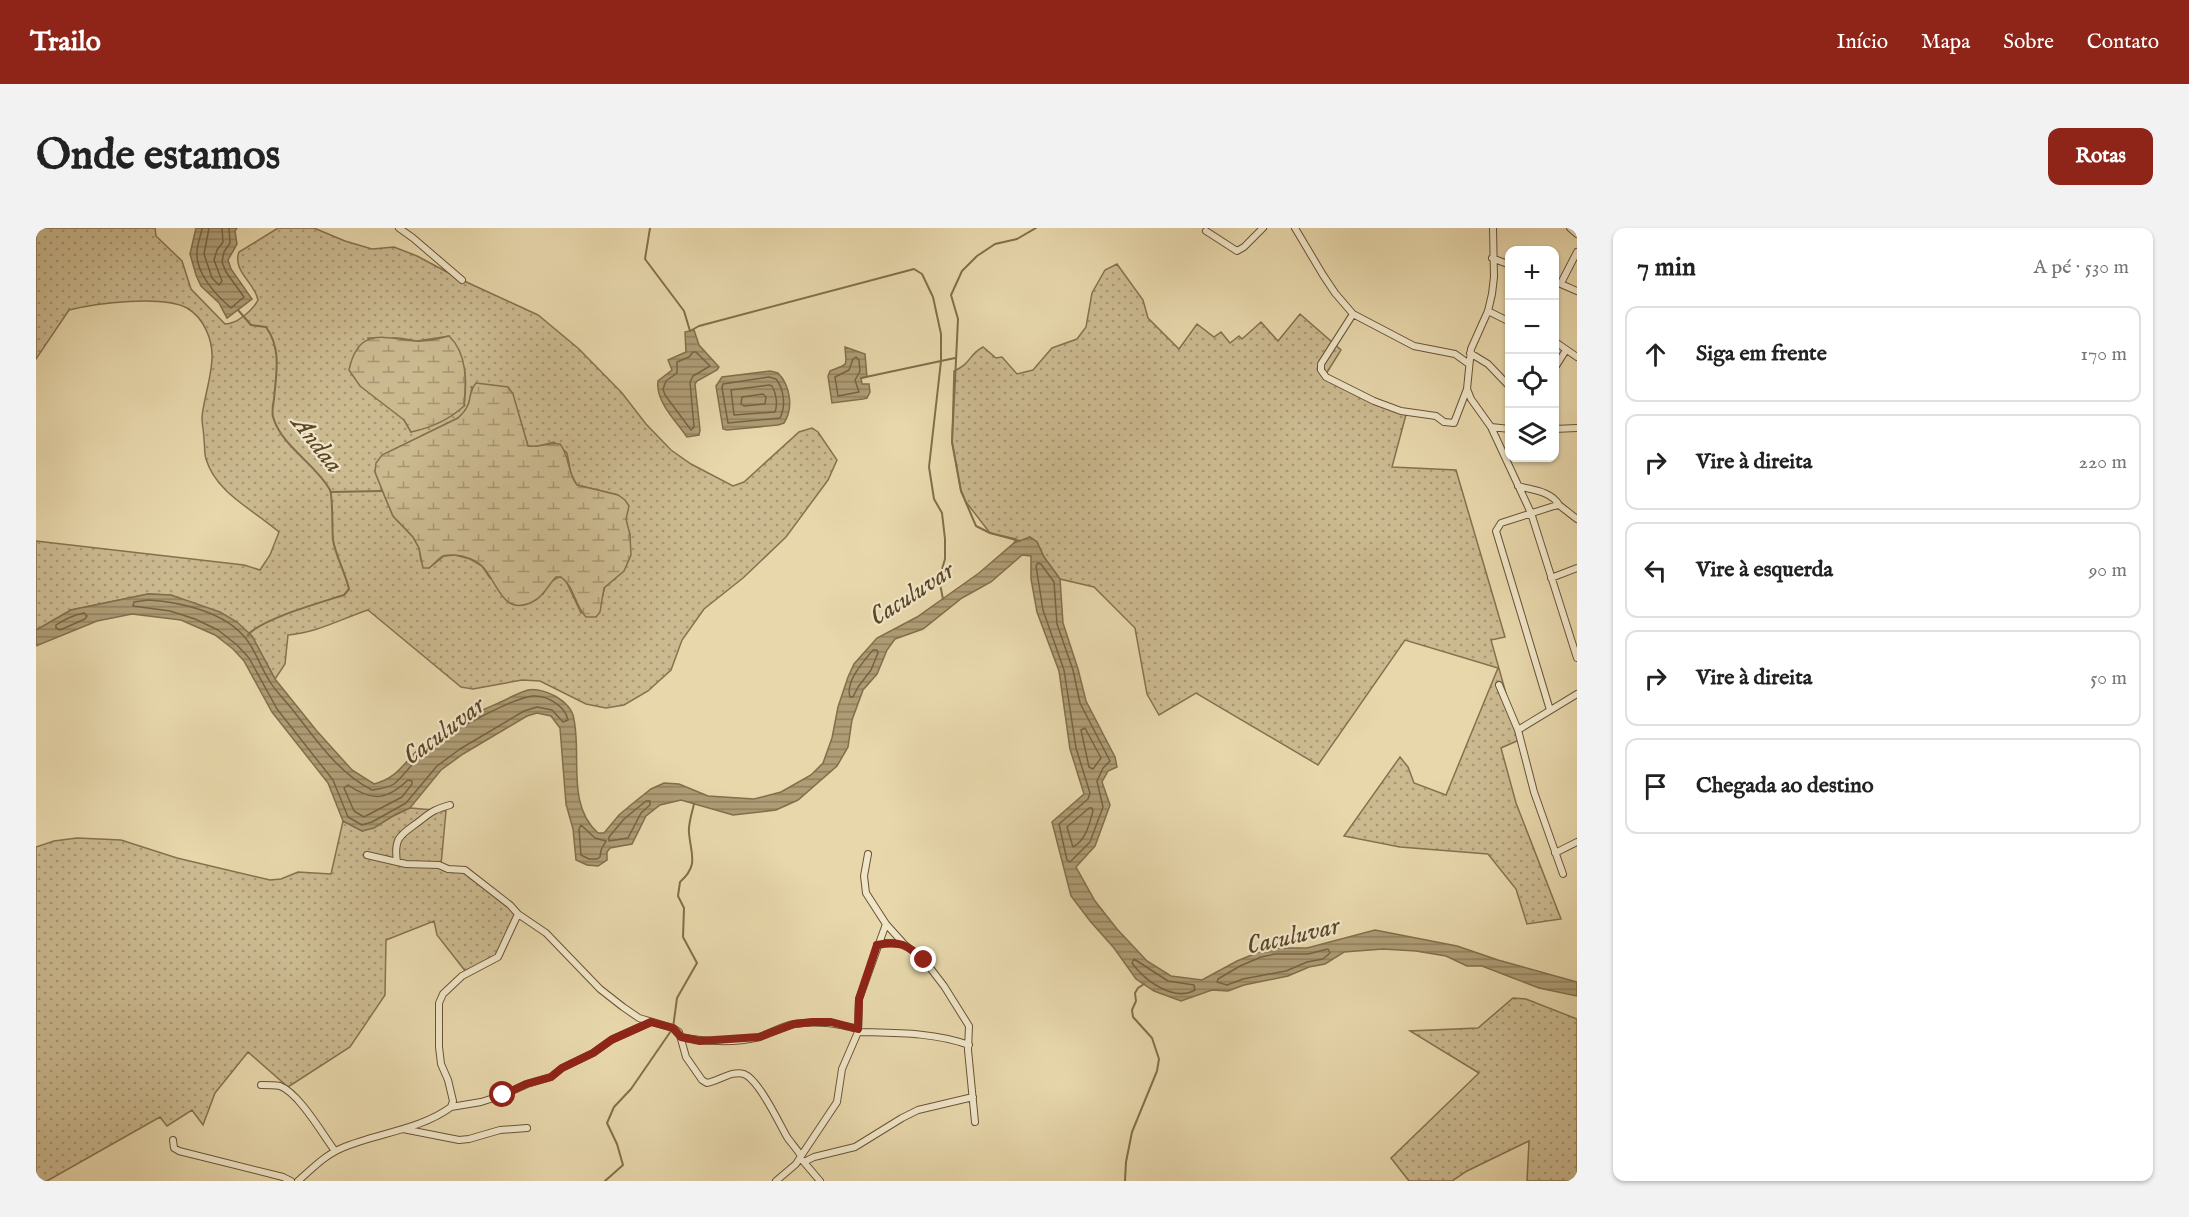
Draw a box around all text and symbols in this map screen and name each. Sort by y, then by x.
text: Trailo [30,25,101,60]
text: Início [1836,29,1888,56]
text: Mapa [1921,29,1970,56]
text: Sobre [2003,29,2054,56]
text: Contato [2087,29,2159,56]
button: Rotas [2048,128,2153,185]
text: Onde estamos [36,130,280,183]
map controls [1505,246,1559,462]
button: + [1505,246,1559,300]
text: 7 min [1637,251,1696,284]
text: A pé · 530 m [2034,255,2129,280]
button: − [1505,300,1559,354]
icon: ahead [1639,338,1672,371]
text: Siga em frente [1696,340,1827,368]
text: 170 m [2081,342,2127,367]
button: locate [1505,354,1559,408]
water label: Andaa [282,406,350,480]
button: layers [1505,408,1559,462]
icon: right [1639,446,1672,479]
text: Vire à direita [1696,448,1812,476]
text: 220 m [2079,450,2127,475]
water label: Caculuvar [863,554,962,634]
icon: left [1639,554,1672,587]
text: Vire à esquerda [1696,556,1833,584]
text: 90 m [2089,558,2127,583]
icon: right [1639,662,1672,695]
text: Vire à direita [1696,664,1812,692]
text: 50 m [2090,666,2127,691]
water label: Caculuvar [396,689,493,773]
icon: arrive [1639,770,1672,803]
text: Chegada ao destino [1696,772,1874,800]
water label: Caculuvar [1243,909,1344,963]
route end [910,946,936,972]
route start [489,1081,515,1107]

